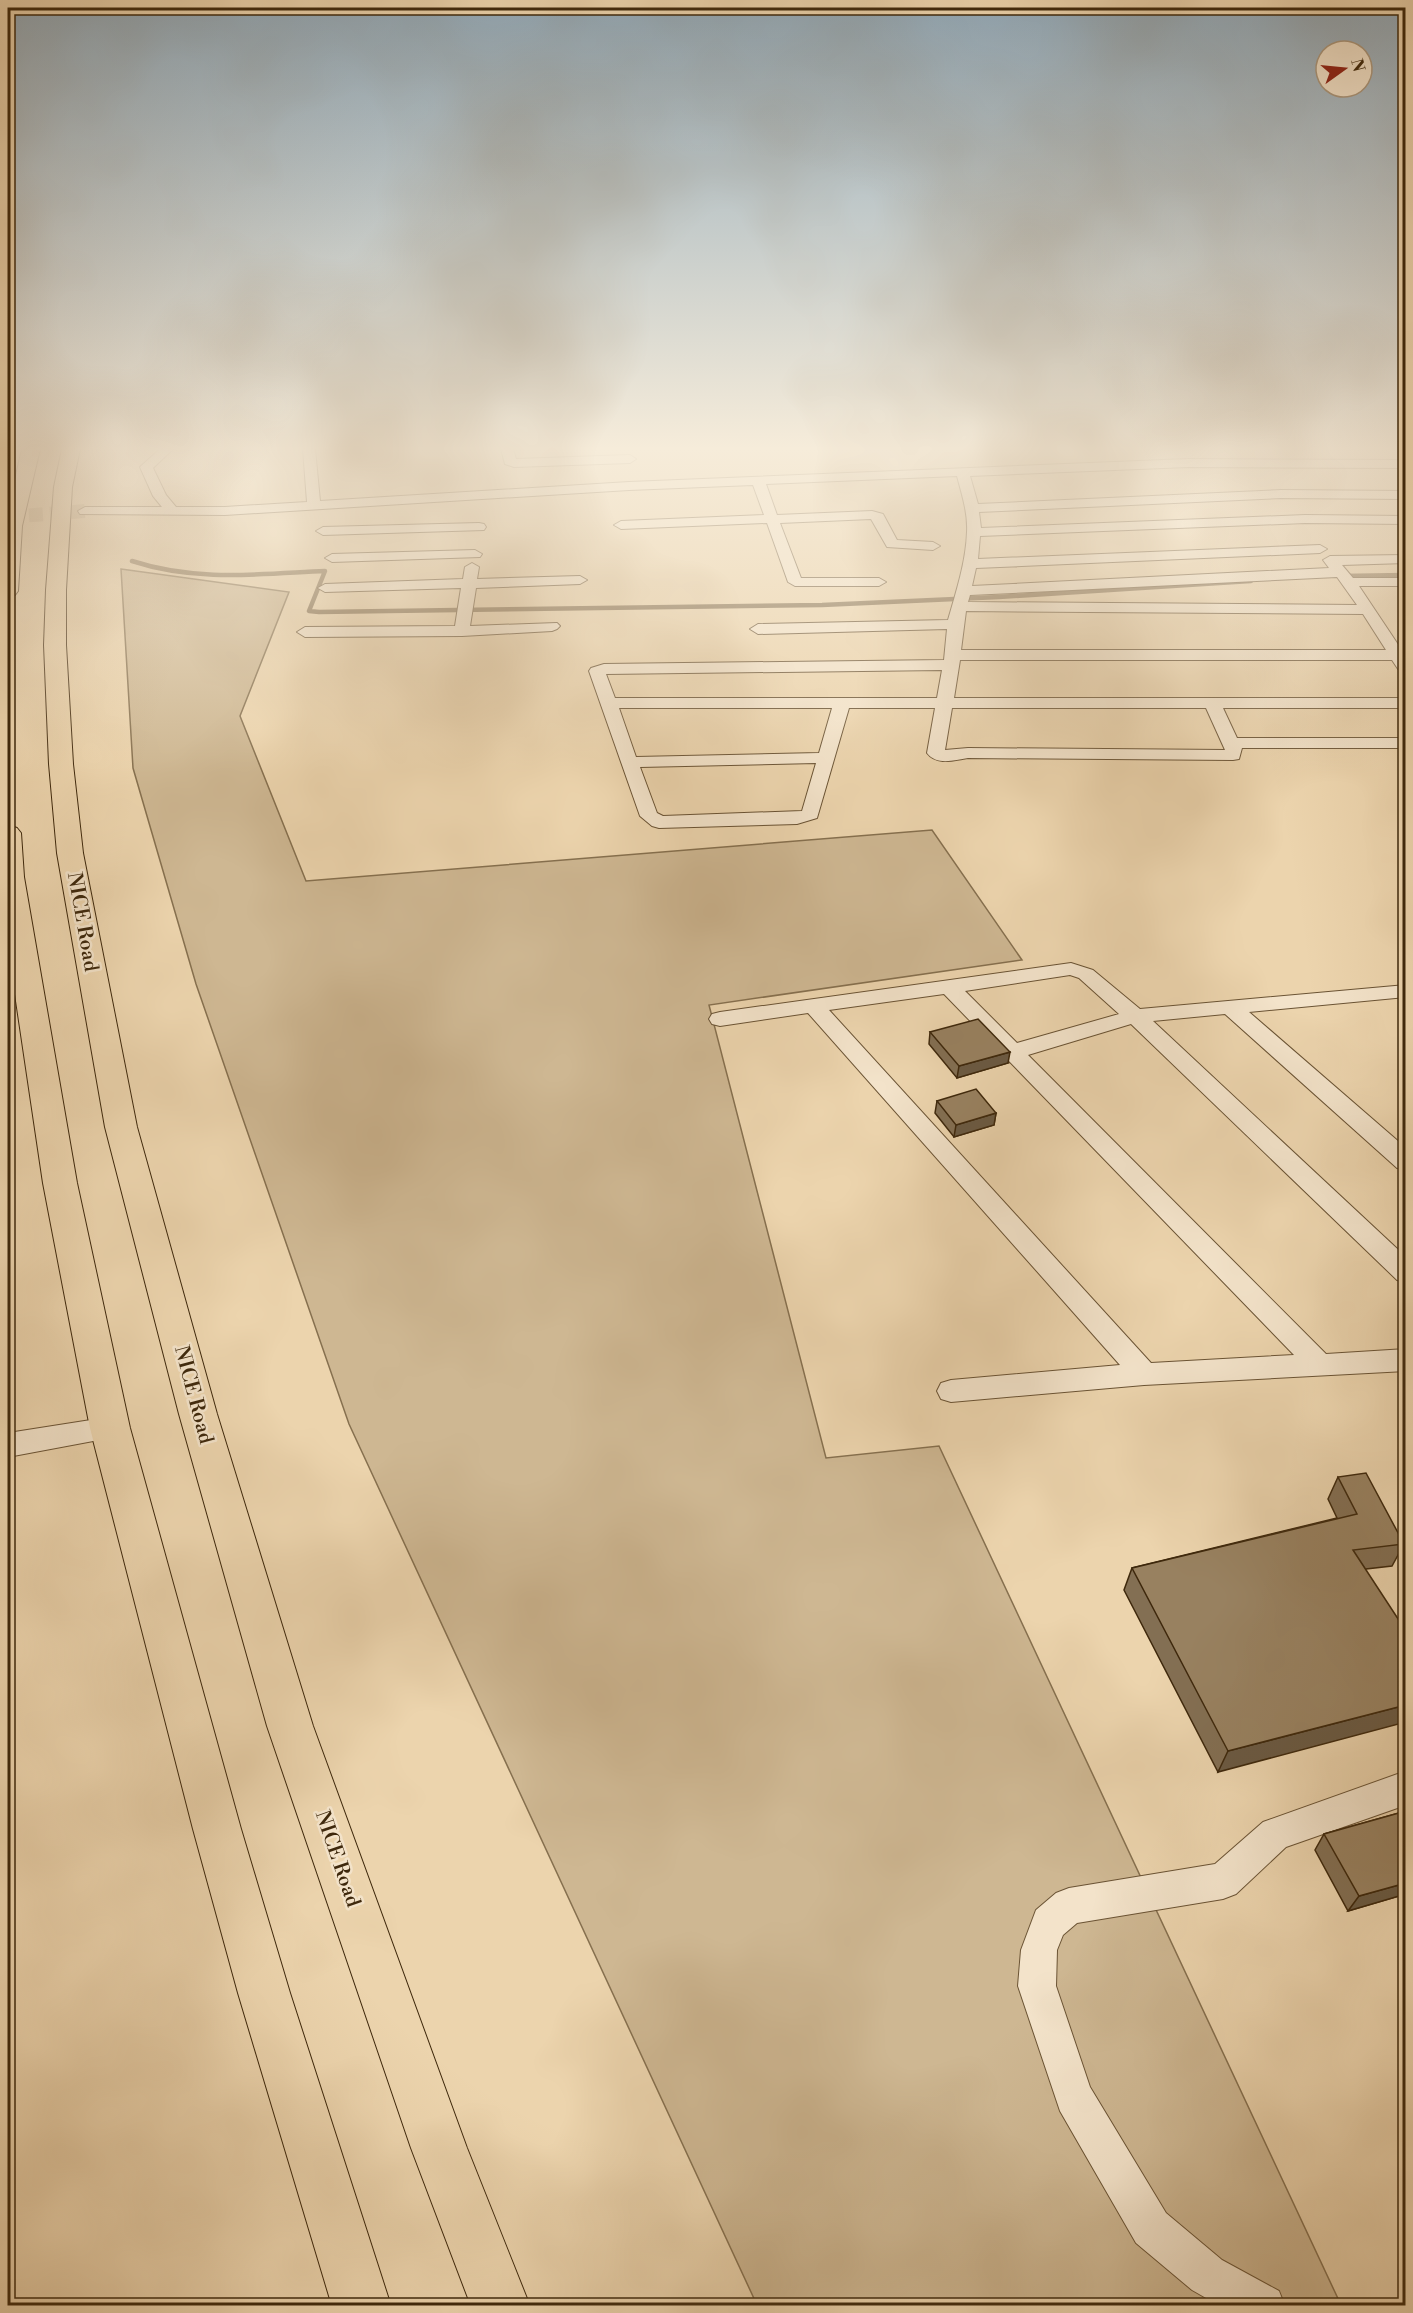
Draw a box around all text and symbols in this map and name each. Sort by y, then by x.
north arrow [1314,39,1374,99]
text: N [1346,57,1369,74]
street label: NICE Road [61,870,103,974]
street label: NICE Road [168,1343,218,1447]
street label: NICE Road [309,1807,365,1911]

